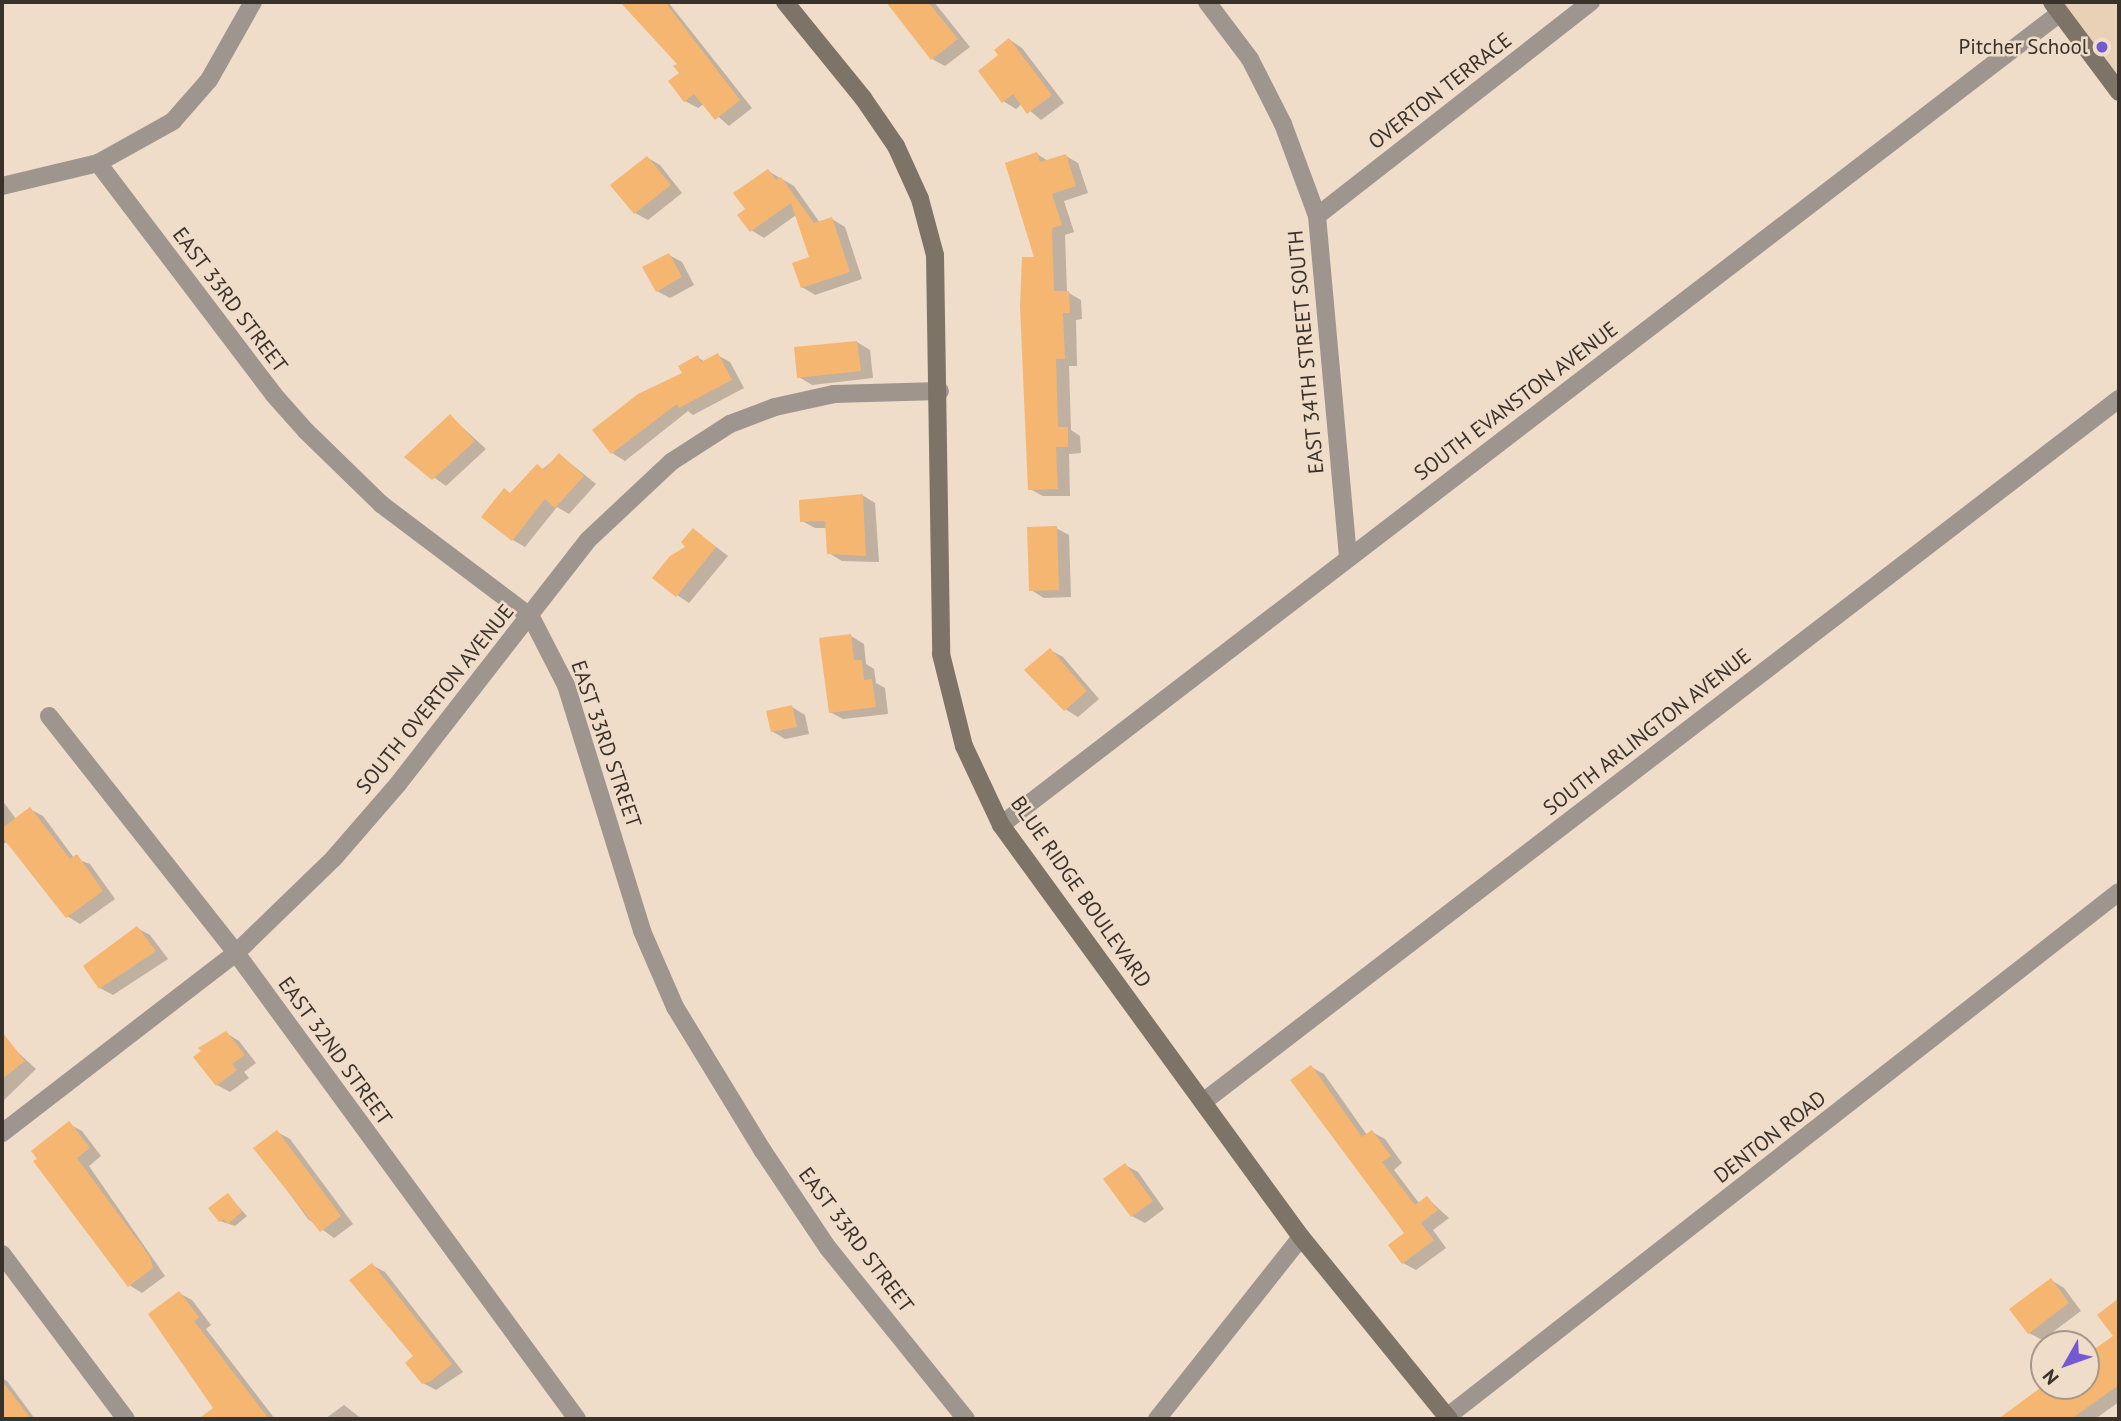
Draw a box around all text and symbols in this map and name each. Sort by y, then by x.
street label: OVERTON TERRACE [1363,27,1517,155]
place label: Pitcher School [1959,34,2088,60]
marker: Pitcher School [2094,39,2110,55]
street label: EAST 33RD STREET [167,222,293,378]
street label: EAST 34TH STREET SOUTH [1283,228,1329,476]
street label: SOUTH EVANSTON AVENUE [1409,316,1623,486]
street label: SOUTH OVERTON AVENUE [351,599,519,799]
street label: SOUTH ARLINGTON AVENUE [1538,643,1756,821]
street label: EAST 33RD STREET [565,657,647,831]
street label: BLUE RIDGE BOULEVARD [1005,792,1157,992]
street label: EAST 32ND STREET [273,972,397,1130]
street label: DENTON ROAD [1709,1085,1831,1189]
street label: EAST 33RD STREET [793,1162,919,1318]
north arrow [2030,1330,2100,1400]
text: N [2037,1365,2064,1390]

